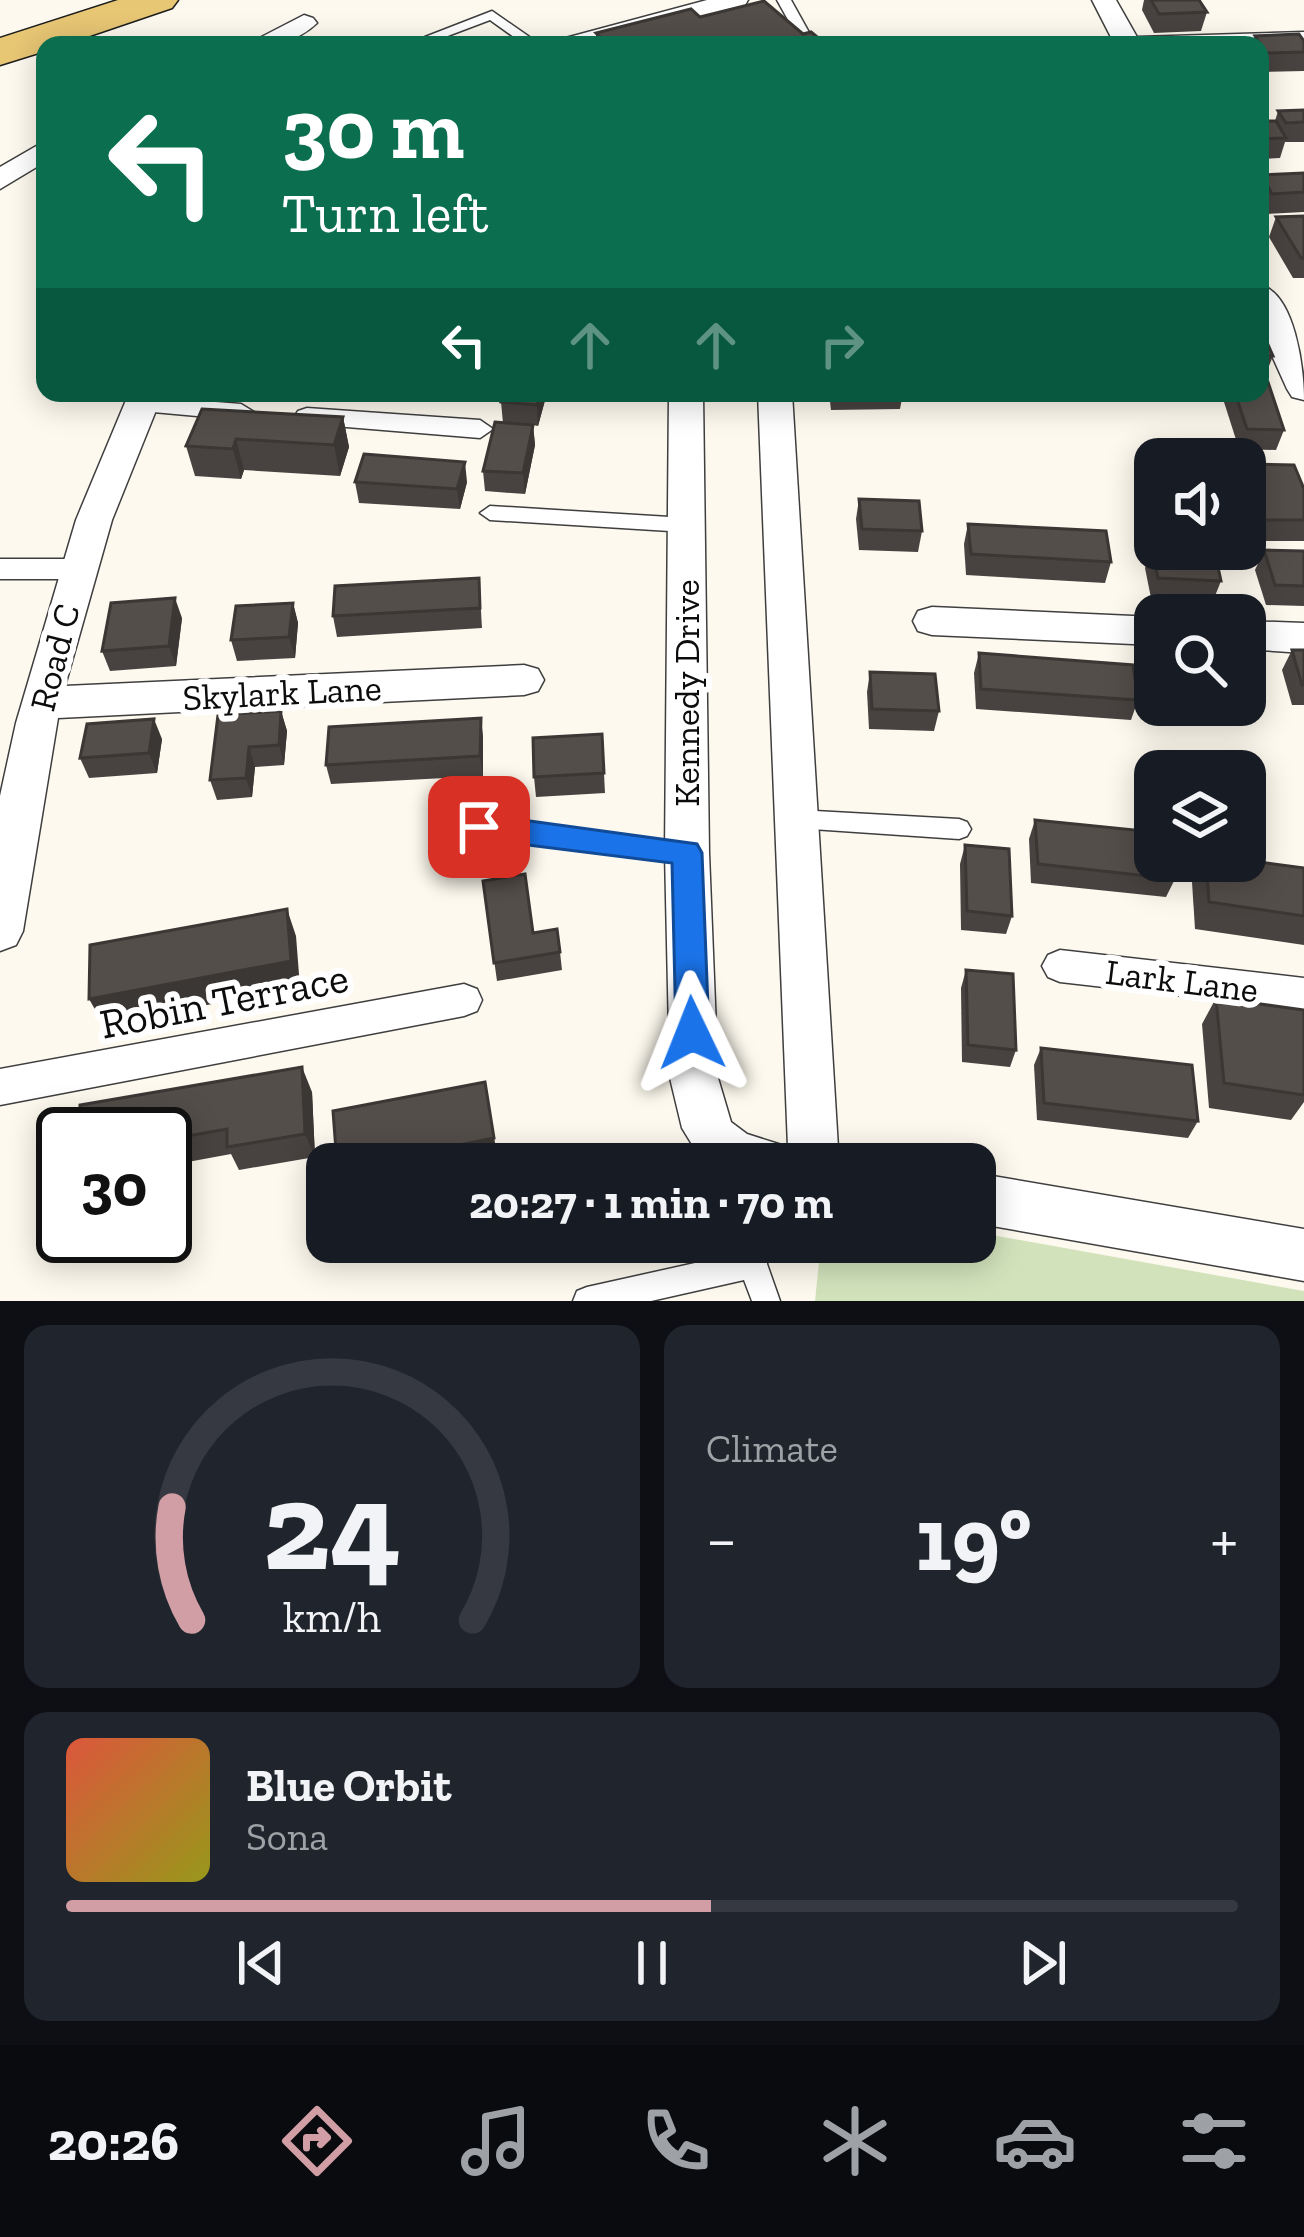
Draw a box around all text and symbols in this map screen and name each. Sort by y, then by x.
text: 30 m [282,79,464,180]
icon: left [84,84,240,240]
text: Turn left [282,181,489,246]
icon: left [431,312,497,378]
icon: ahead [557,312,623,378]
icon: ahead [683,312,749,378]
icon: right [809,312,875,378]
map controls [1134,438,1266,882]
button: sound [1134,438,1266,570]
street label: Kennedy Drive [665,579,708,807]
button: search [1134,594,1266,726]
street label: Road C [20,599,89,715]
street label: Skylark Lane [181,666,383,719]
button: layers [1134,750,1266,882]
pin [428,776,530,878]
icon: arrive [446,794,512,860]
street label: Lark Lane [1103,950,1261,1011]
street label: Robin Terrace [96,951,353,1050]
position arrow [629,970,755,1096]
speed limit sign: 30 [36,1107,192,1263]
text: 20:27 · 1 min · 70 m [469,1176,833,1230]
text: Climate [706,1425,838,1472]
text: 24 [263,1451,401,1601]
text: 19° [915,1485,1032,1593]
text: − [706,1500,737,1579]
text: + [1210,1500,1238,1579]
text: km/h [283,1591,381,1642]
text: Blue Orbit [246,1759,451,1813]
text: Sona [246,1813,328,1860]
icon: previous [228,1930,294,1996]
icon: pause [619,1930,685,1996]
icon: next [1010,1930,1076,1996]
icon: directions [275,2099,359,2183]
icon: music [454,2099,538,2183]
icon: phone [634,2099,718,2183]
icon: climate [813,2099,897,2183]
icon: car [993,2099,1077,2183]
icon: filters [1172,2099,1256,2183]
text: 20:26 [48,2109,179,2174]

